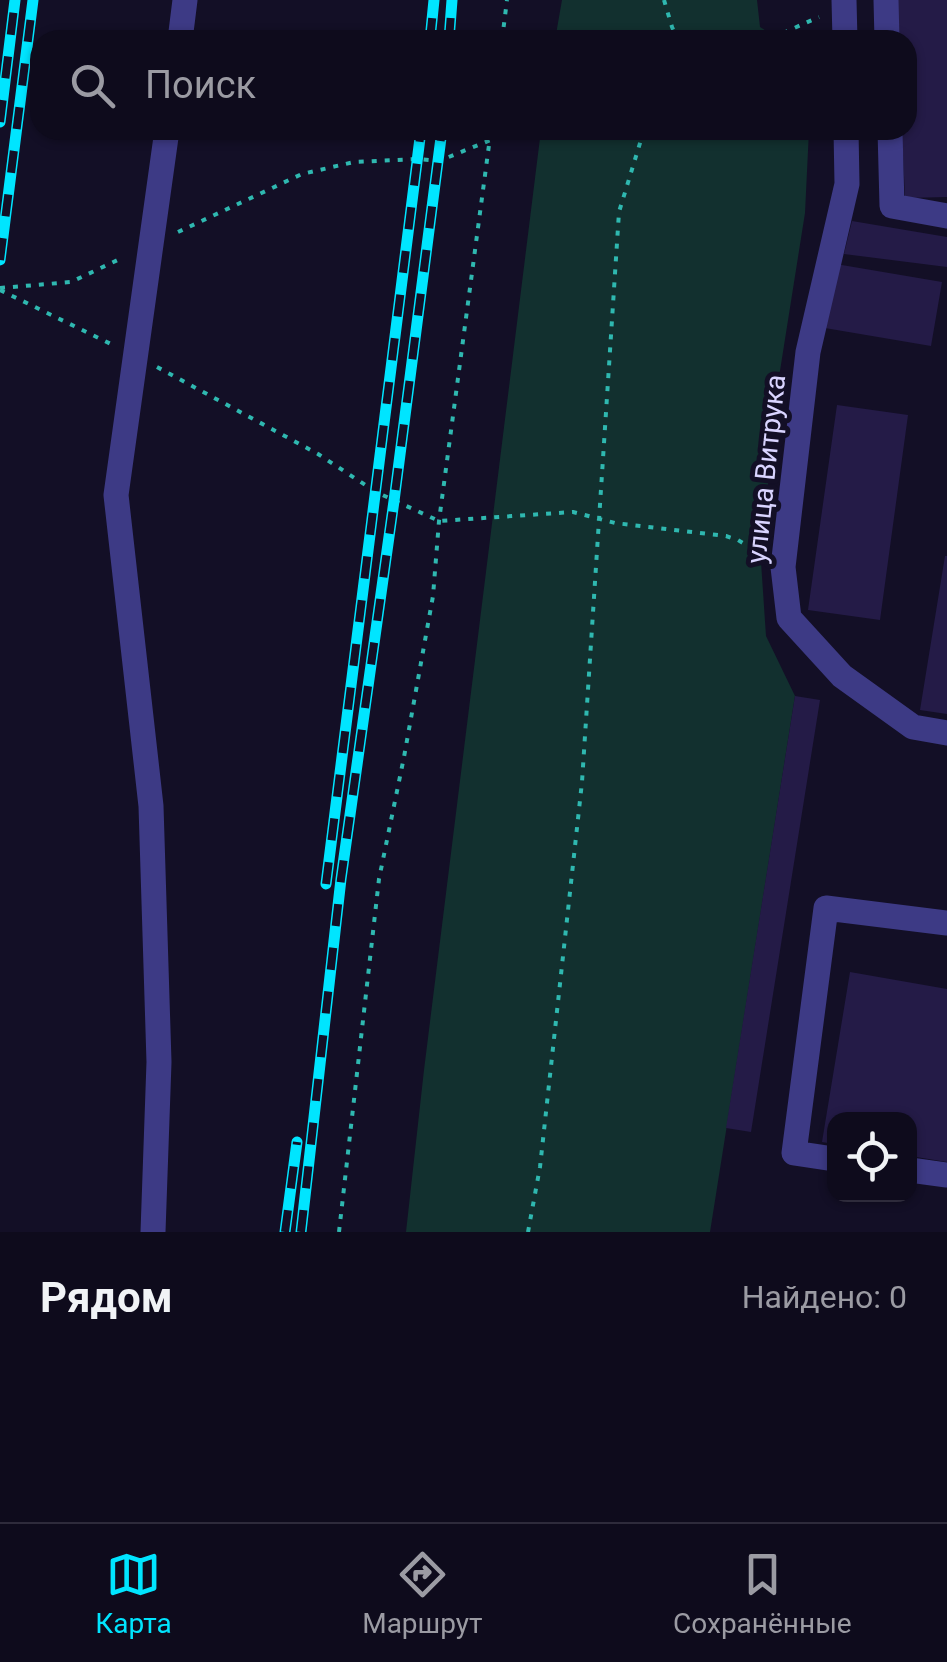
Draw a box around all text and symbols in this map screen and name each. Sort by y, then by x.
search box [30,30,917,140]
icon: search [65,58,120,113]
text: Поиск [145,63,256,107]
street label: улица Витрука [740,373,792,565]
map controls [827,1112,917,1202]
button: locate [827,1112,917,1202]
text: Рядом [40,1273,173,1322]
text: Найдено: 0 [742,1278,907,1316]
tab: Карта [95,1547,172,1640]
tab: Маршрут [362,1547,483,1640]
tab: Сохранённые [673,1547,852,1640]

